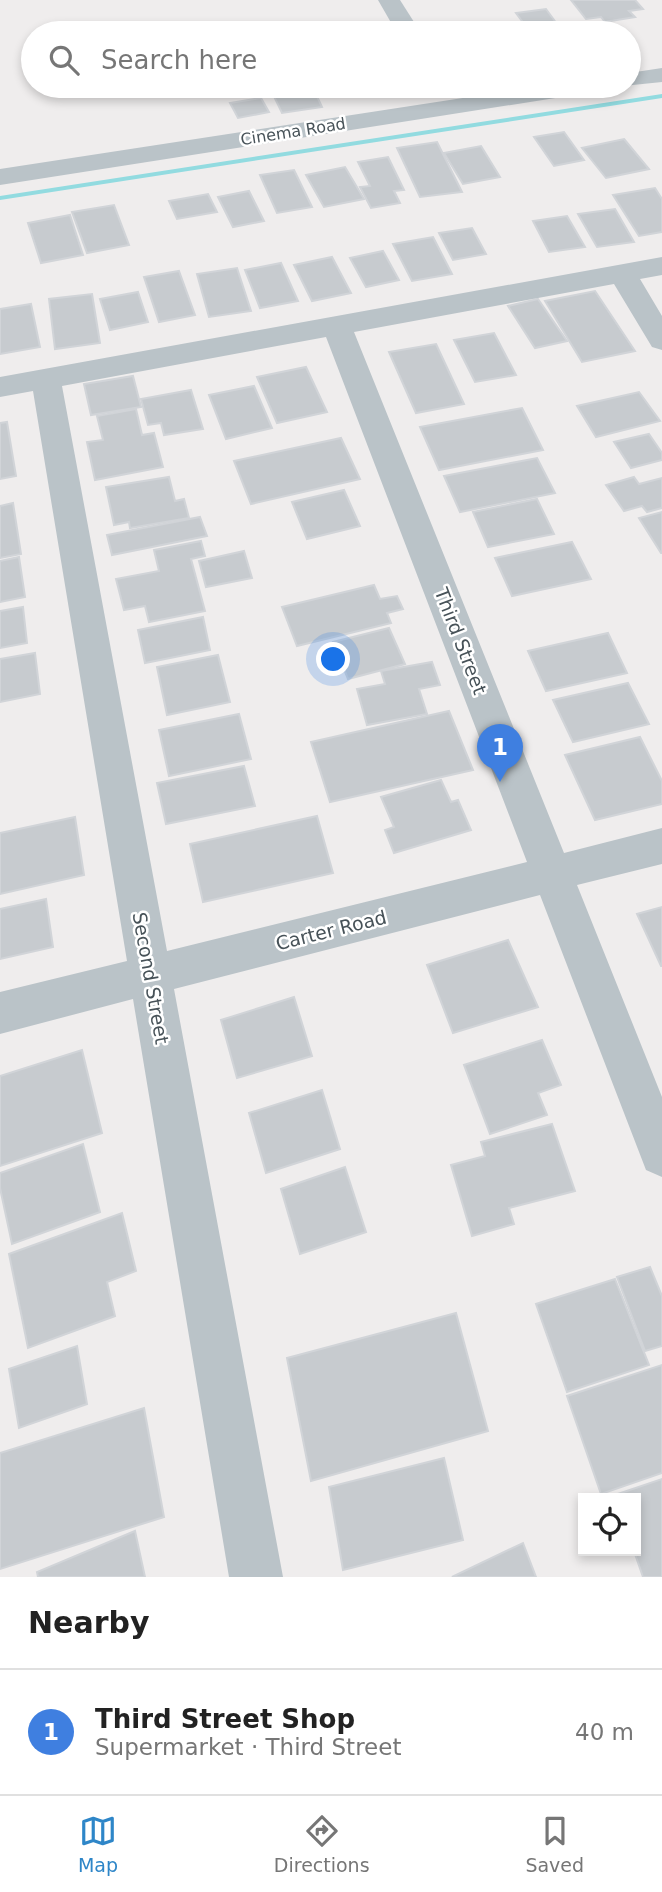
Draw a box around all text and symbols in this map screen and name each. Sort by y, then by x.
search box [21,21,641,98]
icon: search [45,41,83,79]
text: Search here [101,45,257,75]
street label: Cinema Road [239,114,347,149]
street label: Third Street [430,584,491,697]
your location [316,642,350,676]
pin: 1 [477,724,523,782]
street label: Carter Road [273,906,389,954]
street label: Second Street [129,910,173,1046]
map controls [578,1493,641,1556]
button: locate [578,1493,641,1556]
text: Nearby [28,1605,150,1640]
text: Third Street Shop [95,1704,355,1734]
text: 1 [43,1719,59,1745]
text: 40 m [575,1719,634,1745]
text: Supermarket · Third Street [95,1734,401,1760]
tab: Map [78,1812,118,1876]
tab: Directions [274,1812,370,1876]
tab: Saved [525,1812,584,1876]

